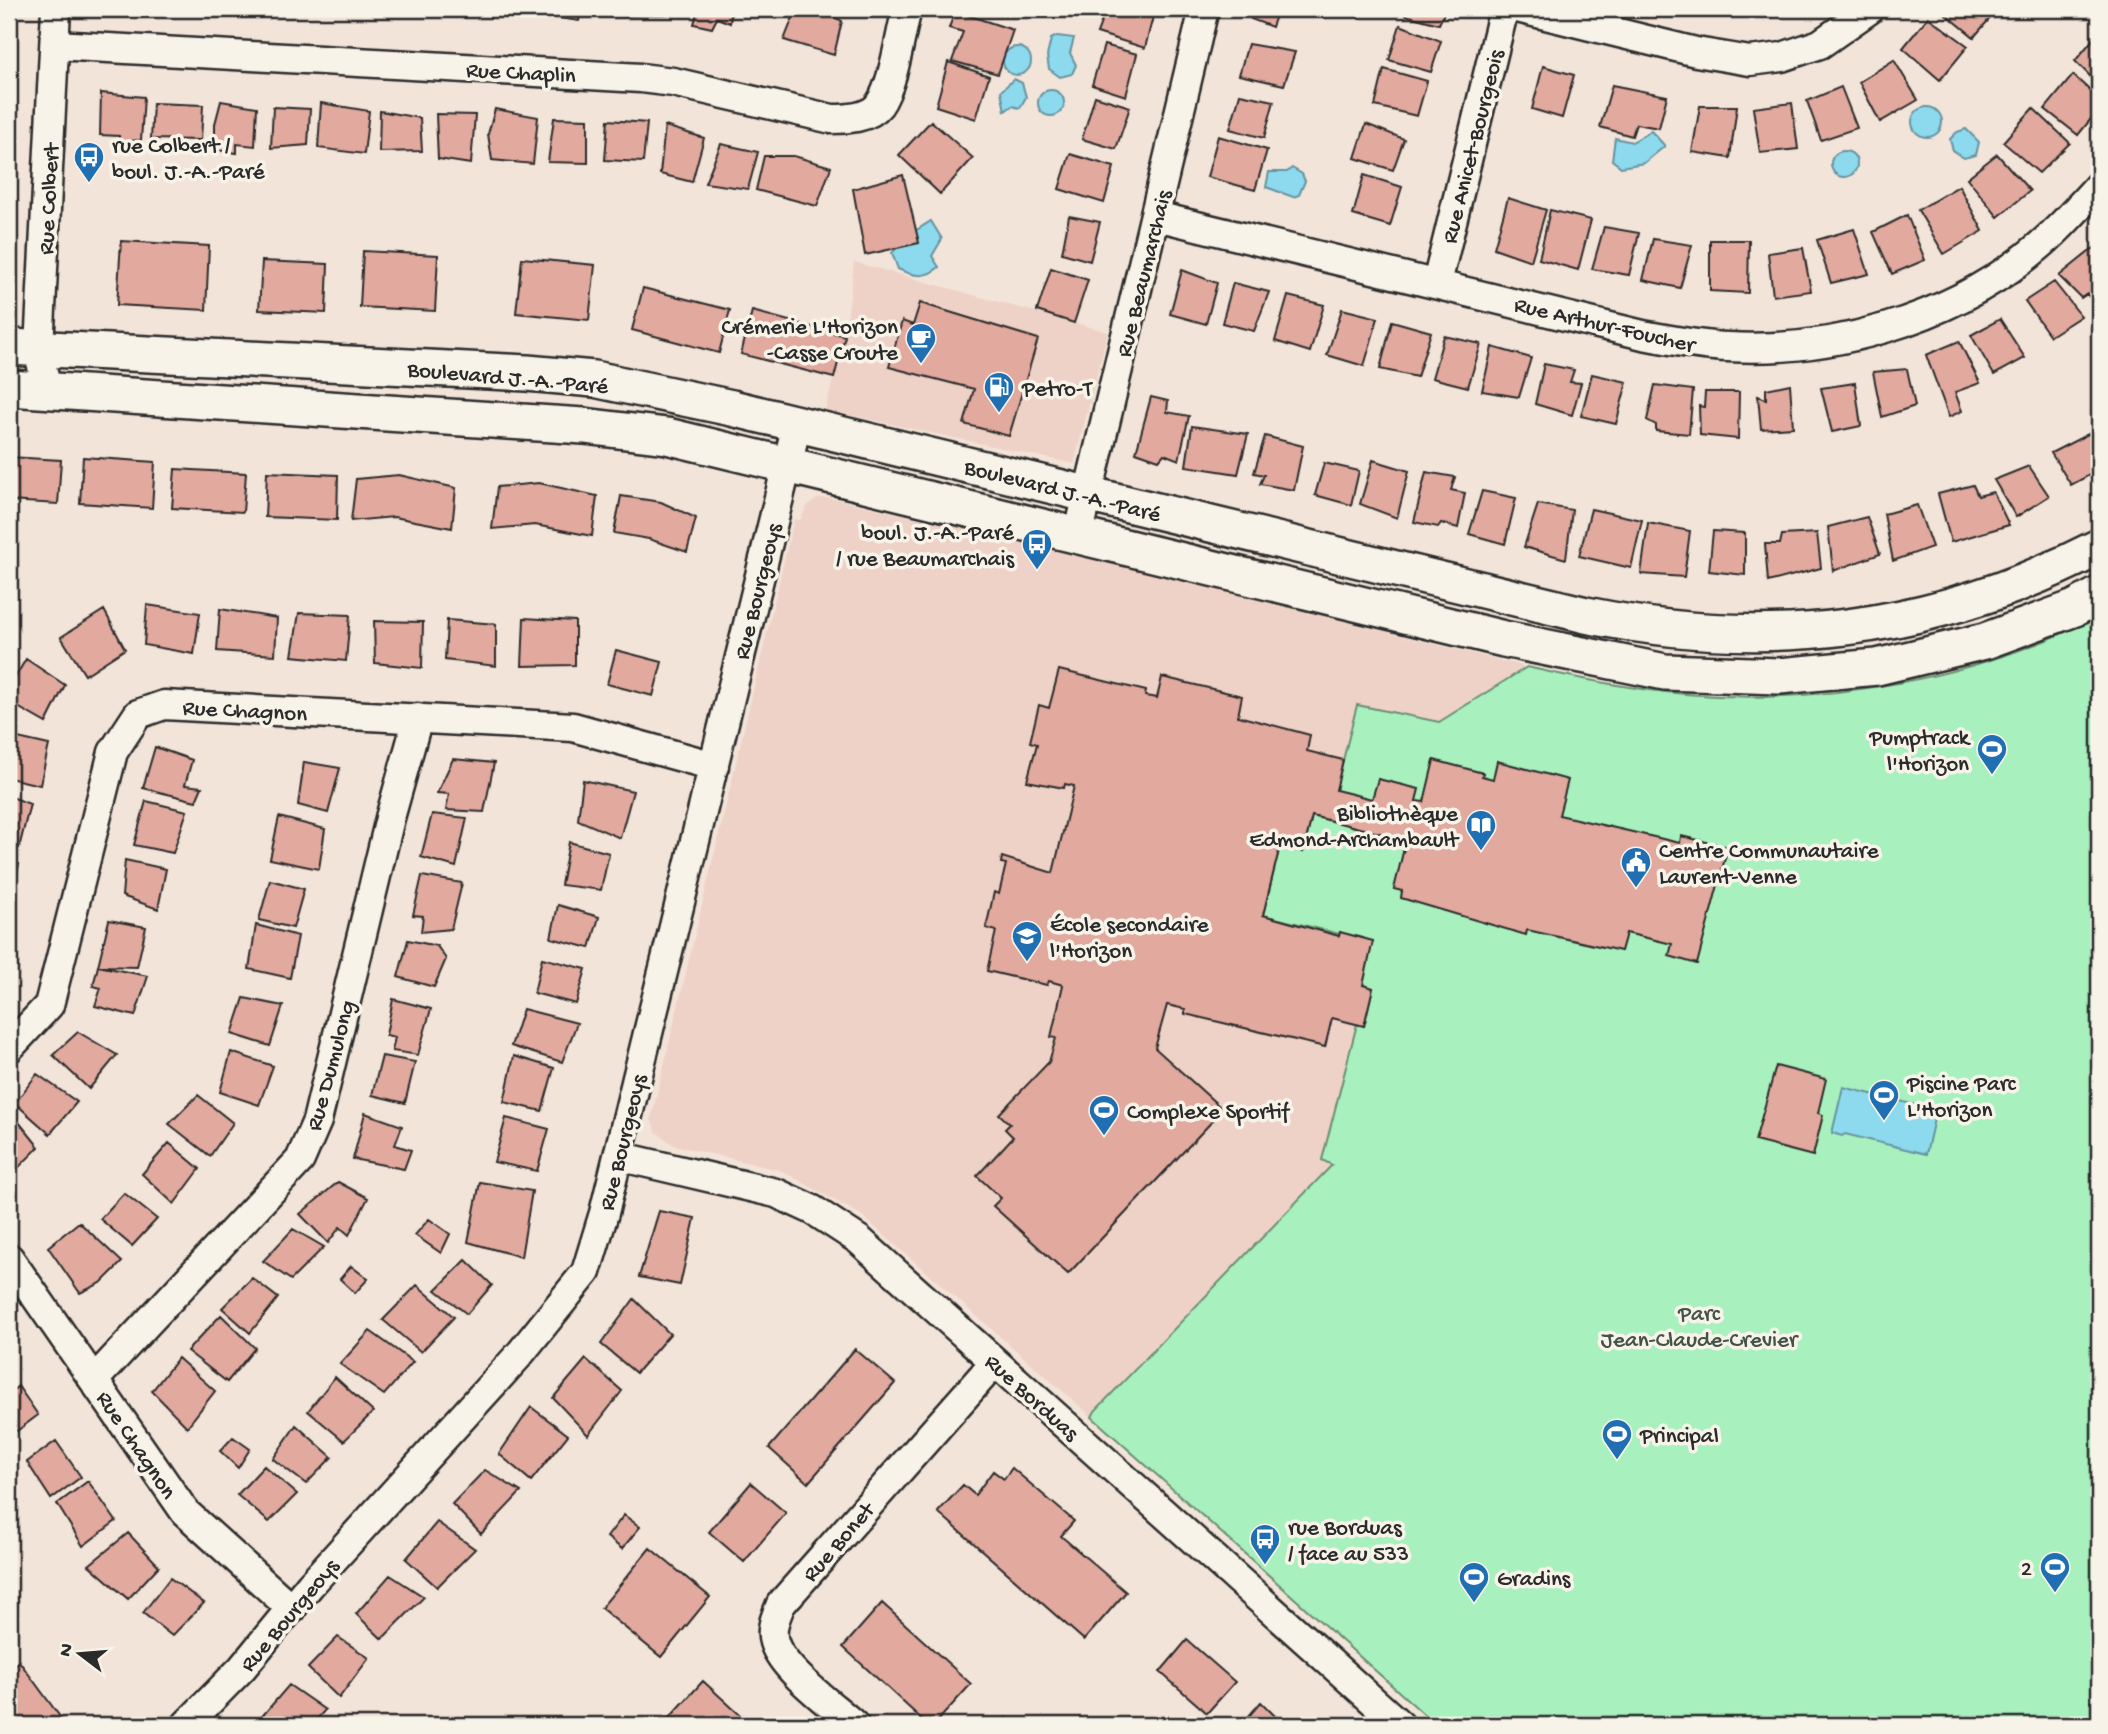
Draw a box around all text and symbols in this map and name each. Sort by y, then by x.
street label: Rue Anicet-Bourgeois [1437,47,1512,247]
street label: Rue Chaplin [465,58,577,91]
place label: rue Colbert / boul. J.-A.-Paré [112,134,266,187]
bus stop icon: rue Colbert / boul. J.-A.-Paré [72,140,106,184]
street label: Rue Colbert [34,141,67,255]
street label: Rue Beaumarchais [1112,187,1179,360]
street label: Rue Arthur-Foucher [1511,293,1699,361]
place label: Crémerie L'Horizon -Casse Croute [721,315,899,368]
cafe icon: Crémerie L'Horizon -Casse Croute [904,321,938,365]
street label: Boulevard J.-A.-Paré [405,357,610,402]
fuel station icon: Petro-T [982,370,1016,414]
place label: Petro-T [1021,377,1093,404]
street label: Boulevard J.-A.-Paré [960,455,1164,530]
street label: Rue Bourgeoys [729,520,789,663]
place label: boul. J.-A.-Paré / rue Beaumarchais [836,521,1015,574]
bus stop icon: boul. J.-A.-Paré / rue Beaumarchais [1020,527,1054,571]
street label: Rue Chagnon [182,696,308,729]
place label: Pumptrack l'Horizon [1868,726,1972,779]
sports icon: Pumptrack l'Horizon [1975,732,2009,776]
place label: Bibliothèque Edmond-Archambault [1249,802,1460,855]
library icon: Bibliothèque Edmond-Archambault [1464,808,1498,852]
place label: Centre Communautaire Laurent-Venne [1659,839,1880,892]
public building icon: Centre Communautaire Laurent-Venne [1619,845,1653,889]
place label: École secondaire l'Horizon [1050,913,1210,966]
school or university icon: École secondaire l'Horizon [1010,919,1044,963]
street label: Rue Dumulong [302,998,363,1134]
street label: Rue Bourgeoys [594,1071,654,1214]
place label: Piscine Parc L'Horizon [1906,1072,2017,1125]
sports icon: Piscine Parc L'Horizon [1867,1078,1901,1122]
sports icon: Complexe Sportif [1087,1093,1121,1137]
place label: Complexe Sportif [1127,1100,1291,1127]
park label: Parc Jean-Claude-Crevier [1601,1302,1799,1355]
street label: Rue Borduas [978,1349,1084,1448]
street label: Rue Chagnon [89,1387,181,1505]
sports icon: Principal [1600,1417,1634,1461]
place label: Principal [1639,1424,1719,1451]
street label: Rue Bonet [798,1497,882,1588]
place label: rue Borduas / face au 533 [1288,1516,1409,1569]
bus stop icon: rue Borduas / face au 533 [1248,1522,1282,1566]
sports icon: 2 [2038,1550,2072,1594]
street label: Rue Bourgeoys [236,1554,346,1678]
place label: 2 [2021,1557,2032,1584]
sports icon: Gradins [1457,1560,1491,1604]
place label: Gradins [1497,1567,1571,1594]
north arrow [46,1618,116,1688]
text: N [54,1641,80,1659]

